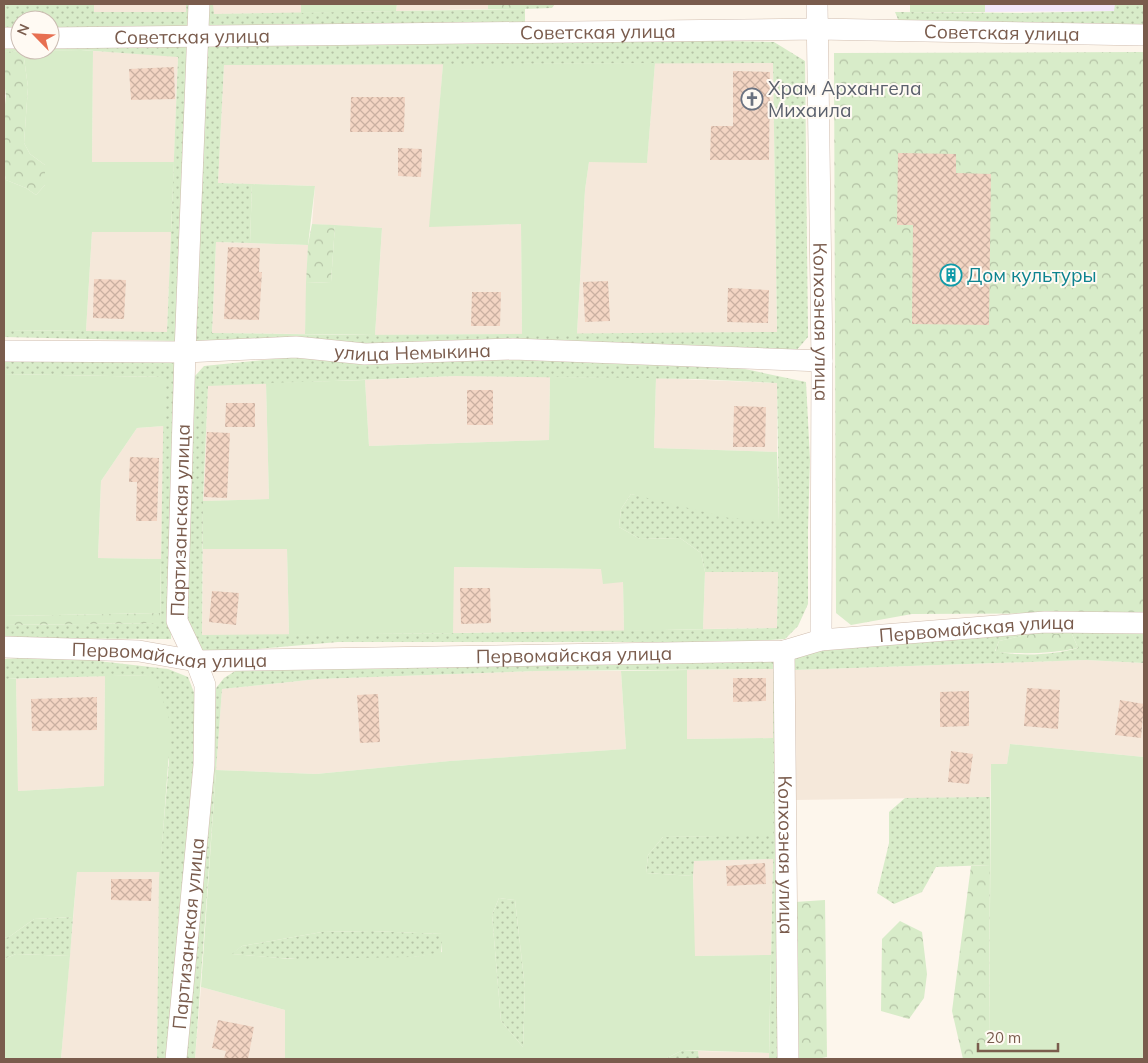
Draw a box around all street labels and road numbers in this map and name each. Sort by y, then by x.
street label: Советская улица [520,19,676,44]
street label: Советская улица [924,19,1080,46]
street label: Советская улица [114,23,270,49]
street label: Колхозная улица [808,242,834,402]
street label: улица Немыкина [333,338,491,366]
street label: Партизанская улица [165,424,195,617]
street label: Первомайская улица [878,610,1075,647]
street label: Первомайская улица [71,637,267,673]
street label: Первомайская улица [476,641,672,668]
street label: Колхозная улица [773,775,799,935]
street label: Партизанская улица [167,837,209,1031]

